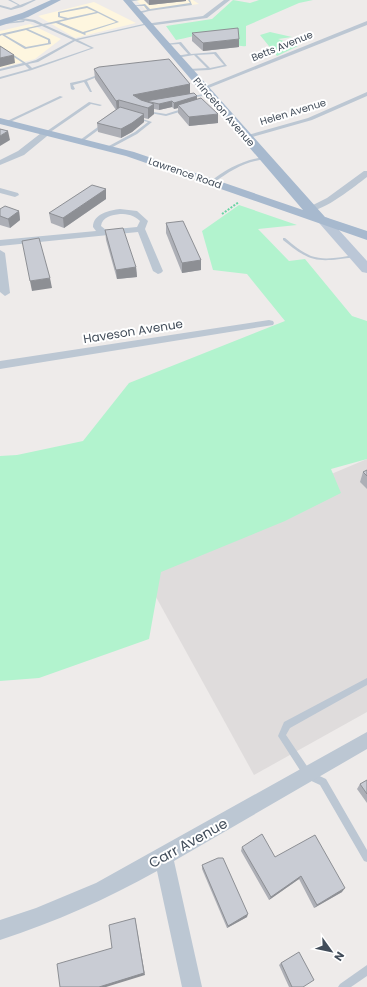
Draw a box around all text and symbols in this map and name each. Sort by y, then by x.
street label: Betts Avenue [249,27,315,65]
street label: Princeton Avenue [190,74,258,150]
street label: Helen Avenue [258,95,328,129]
street label: Lawrence Road [146,153,224,193]
street label: Haveson Avenue [82,315,184,347]
street label: Carr Avenue [145,813,231,873]
north arrow [311,931,351,971]
text: N [330,949,348,964]

